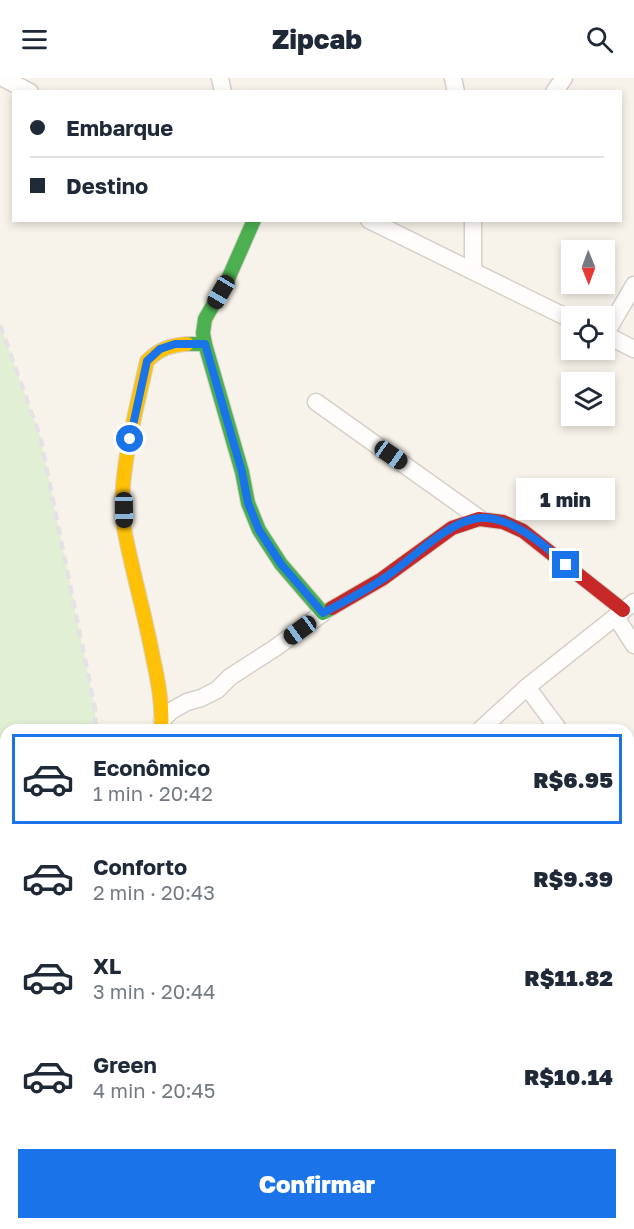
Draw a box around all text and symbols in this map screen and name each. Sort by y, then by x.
icon: menu [18,23,51,56]
text: Zipcab [272,23,362,55]
icon: search [583,23,616,56]
text: Embarque [66,114,173,141]
text: Destino [66,172,148,199]
north arrow [561,240,615,294]
map controls [561,240,615,426]
car [204,272,238,312]
button: locate [561,306,615,360]
button: layers [561,372,615,426]
route start [116,425,143,452]
car [371,437,411,473]
callout: 1 min [516,478,616,520]
text: 1 min [540,487,591,511]
car [115,492,133,528]
route end [552,551,579,578]
car [280,612,320,648]
icon: car [21,752,75,806]
text: Econômico [93,754,210,781]
text: R$6.95 [533,766,613,793]
text: 1 min · 20:42 [93,781,213,805]
icon: car [21,851,75,905]
text: Conforto [93,853,187,880]
text: R$9.39 [533,865,613,892]
text: 2 min · 20:43 [93,880,215,904]
icon: car [21,950,75,1004]
text: XL [93,952,121,979]
text: R$11.82 [524,964,613,991]
text: 3 min · 20:44 [93,979,215,1003]
icon: car [21,1049,75,1103]
text: Green [93,1051,157,1078]
text: R$10.14 [524,1063,613,1090]
text: 4 min · 20:45 [93,1078,215,1102]
button: Confirmar [18,1149,616,1218]

